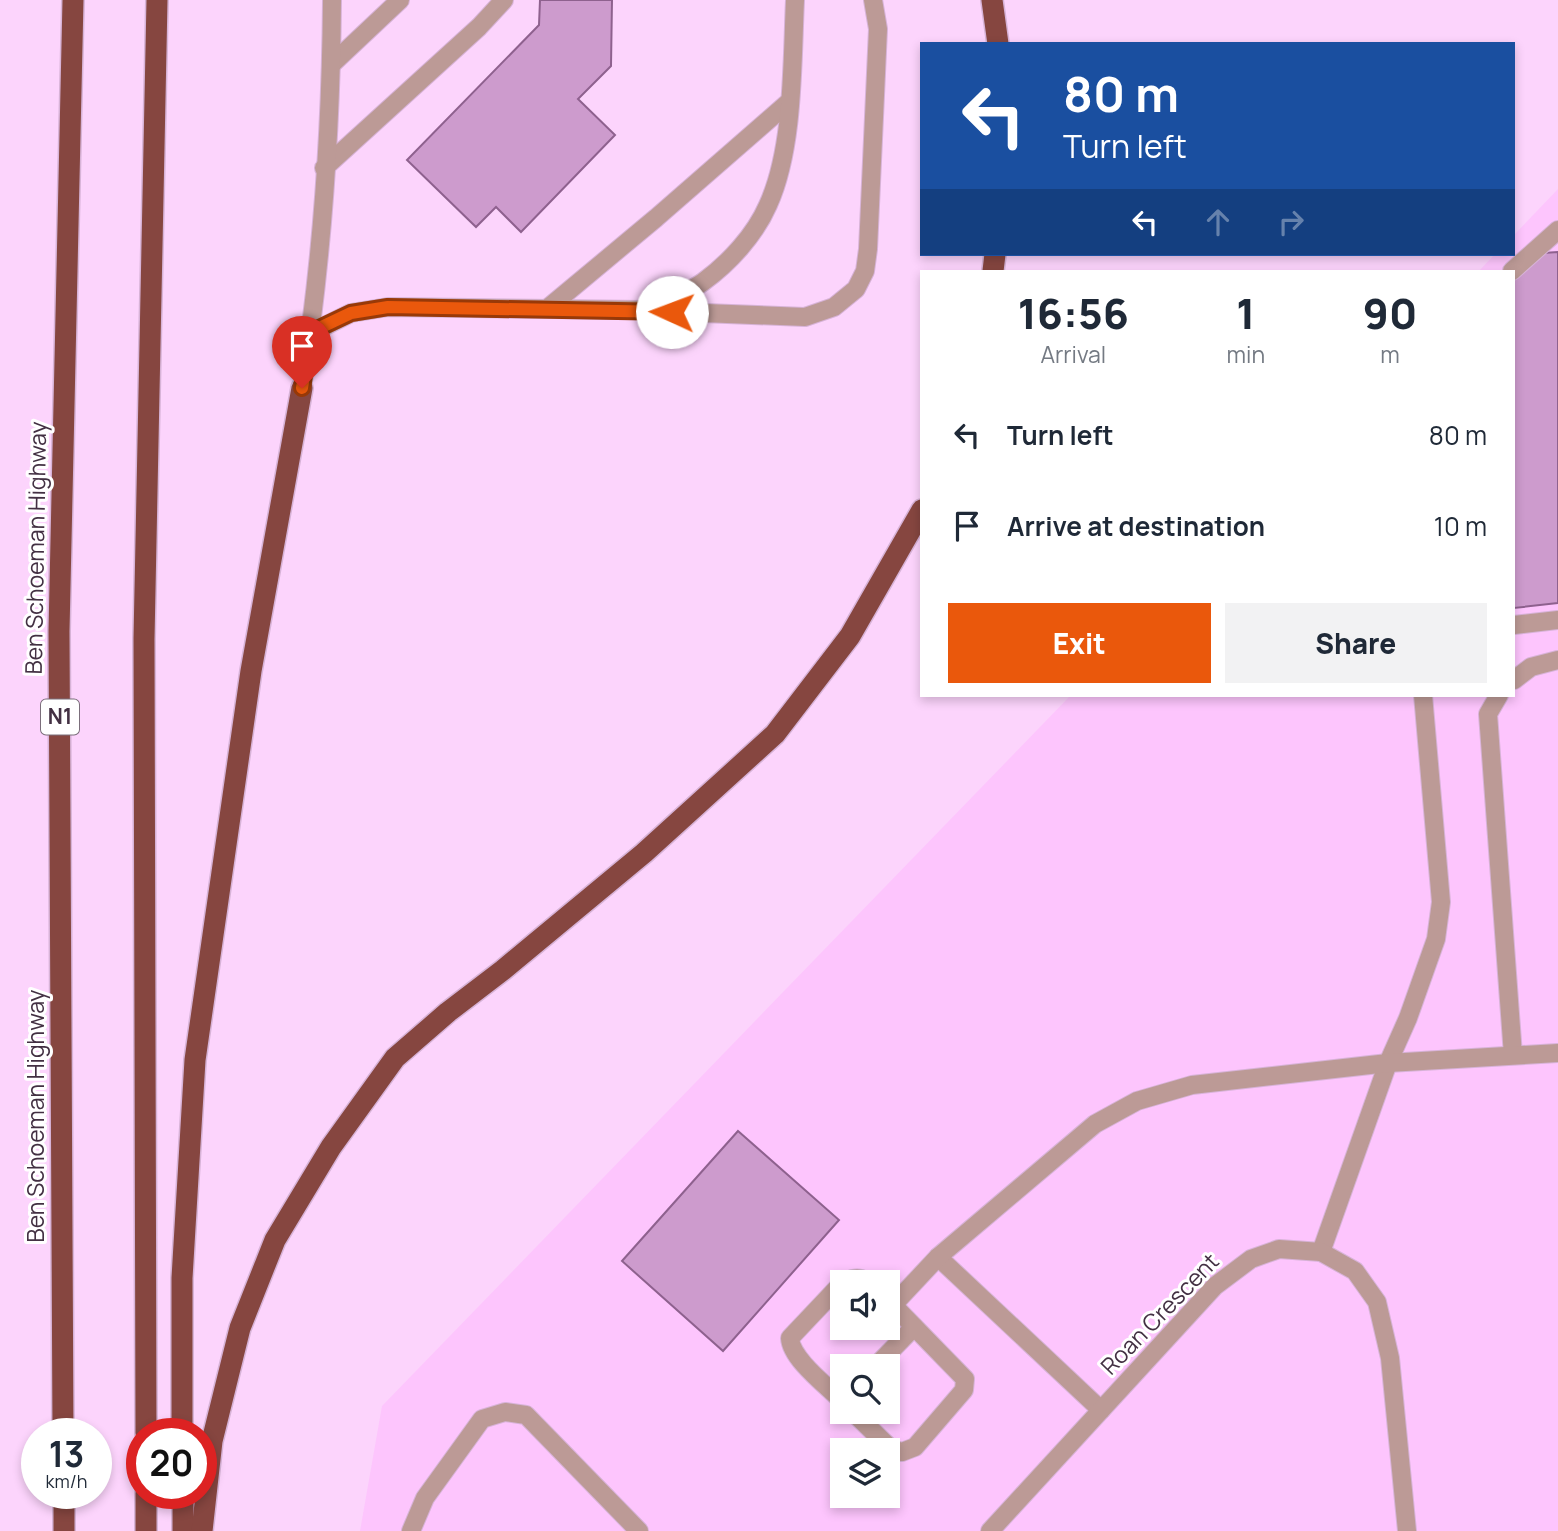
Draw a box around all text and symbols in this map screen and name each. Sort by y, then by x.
text: 80 m [1063,60,1179,127]
icon: left [948,70,1039,161]
text: Turn left [1063,124,1187,168]
icon: left [1126,203,1164,241]
icon: ahead [1199,203,1237,241]
icon: right [1272,203,1310,241]
position arrow [635,275,709,349]
text: 16:56 [1018,284,1129,342]
text: 1 [1236,284,1255,342]
text: 90 [1363,284,1417,342]
pin [272,316,332,388]
icon: arrive [283,327,321,365]
text: Arrival [1040,338,1106,370]
text: min [1227,338,1265,370]
text: m [1380,338,1400,370]
icon: left [948,416,986,454]
text: Turn left [1007,417,1114,453]
text: 80 m [1429,417,1487,453]
street label: Ben Schoeman Highway [17,421,53,675]
icon: arrive [948,507,986,545]
text: Arrive at destination [1007,508,1265,544]
text: 10 m [1434,508,1487,544]
button: Exit [948,603,1211,683]
button: Share [1225,603,1487,683]
road number: N1 [41,700,79,734]
street label: Ben Schoeman Highway [19,990,51,1242]
street label: Roan Crescent [1093,1246,1226,1381]
map controls [830,1270,900,1508]
button: sound [830,1270,900,1340]
button: search [830,1354,900,1424]
speed limit sign: 20 [126,1418,217,1509]
text: 13 [49,1430,84,1478]
button: layers [830,1438,900,1508]
text: km/h [46,1469,87,1493]

